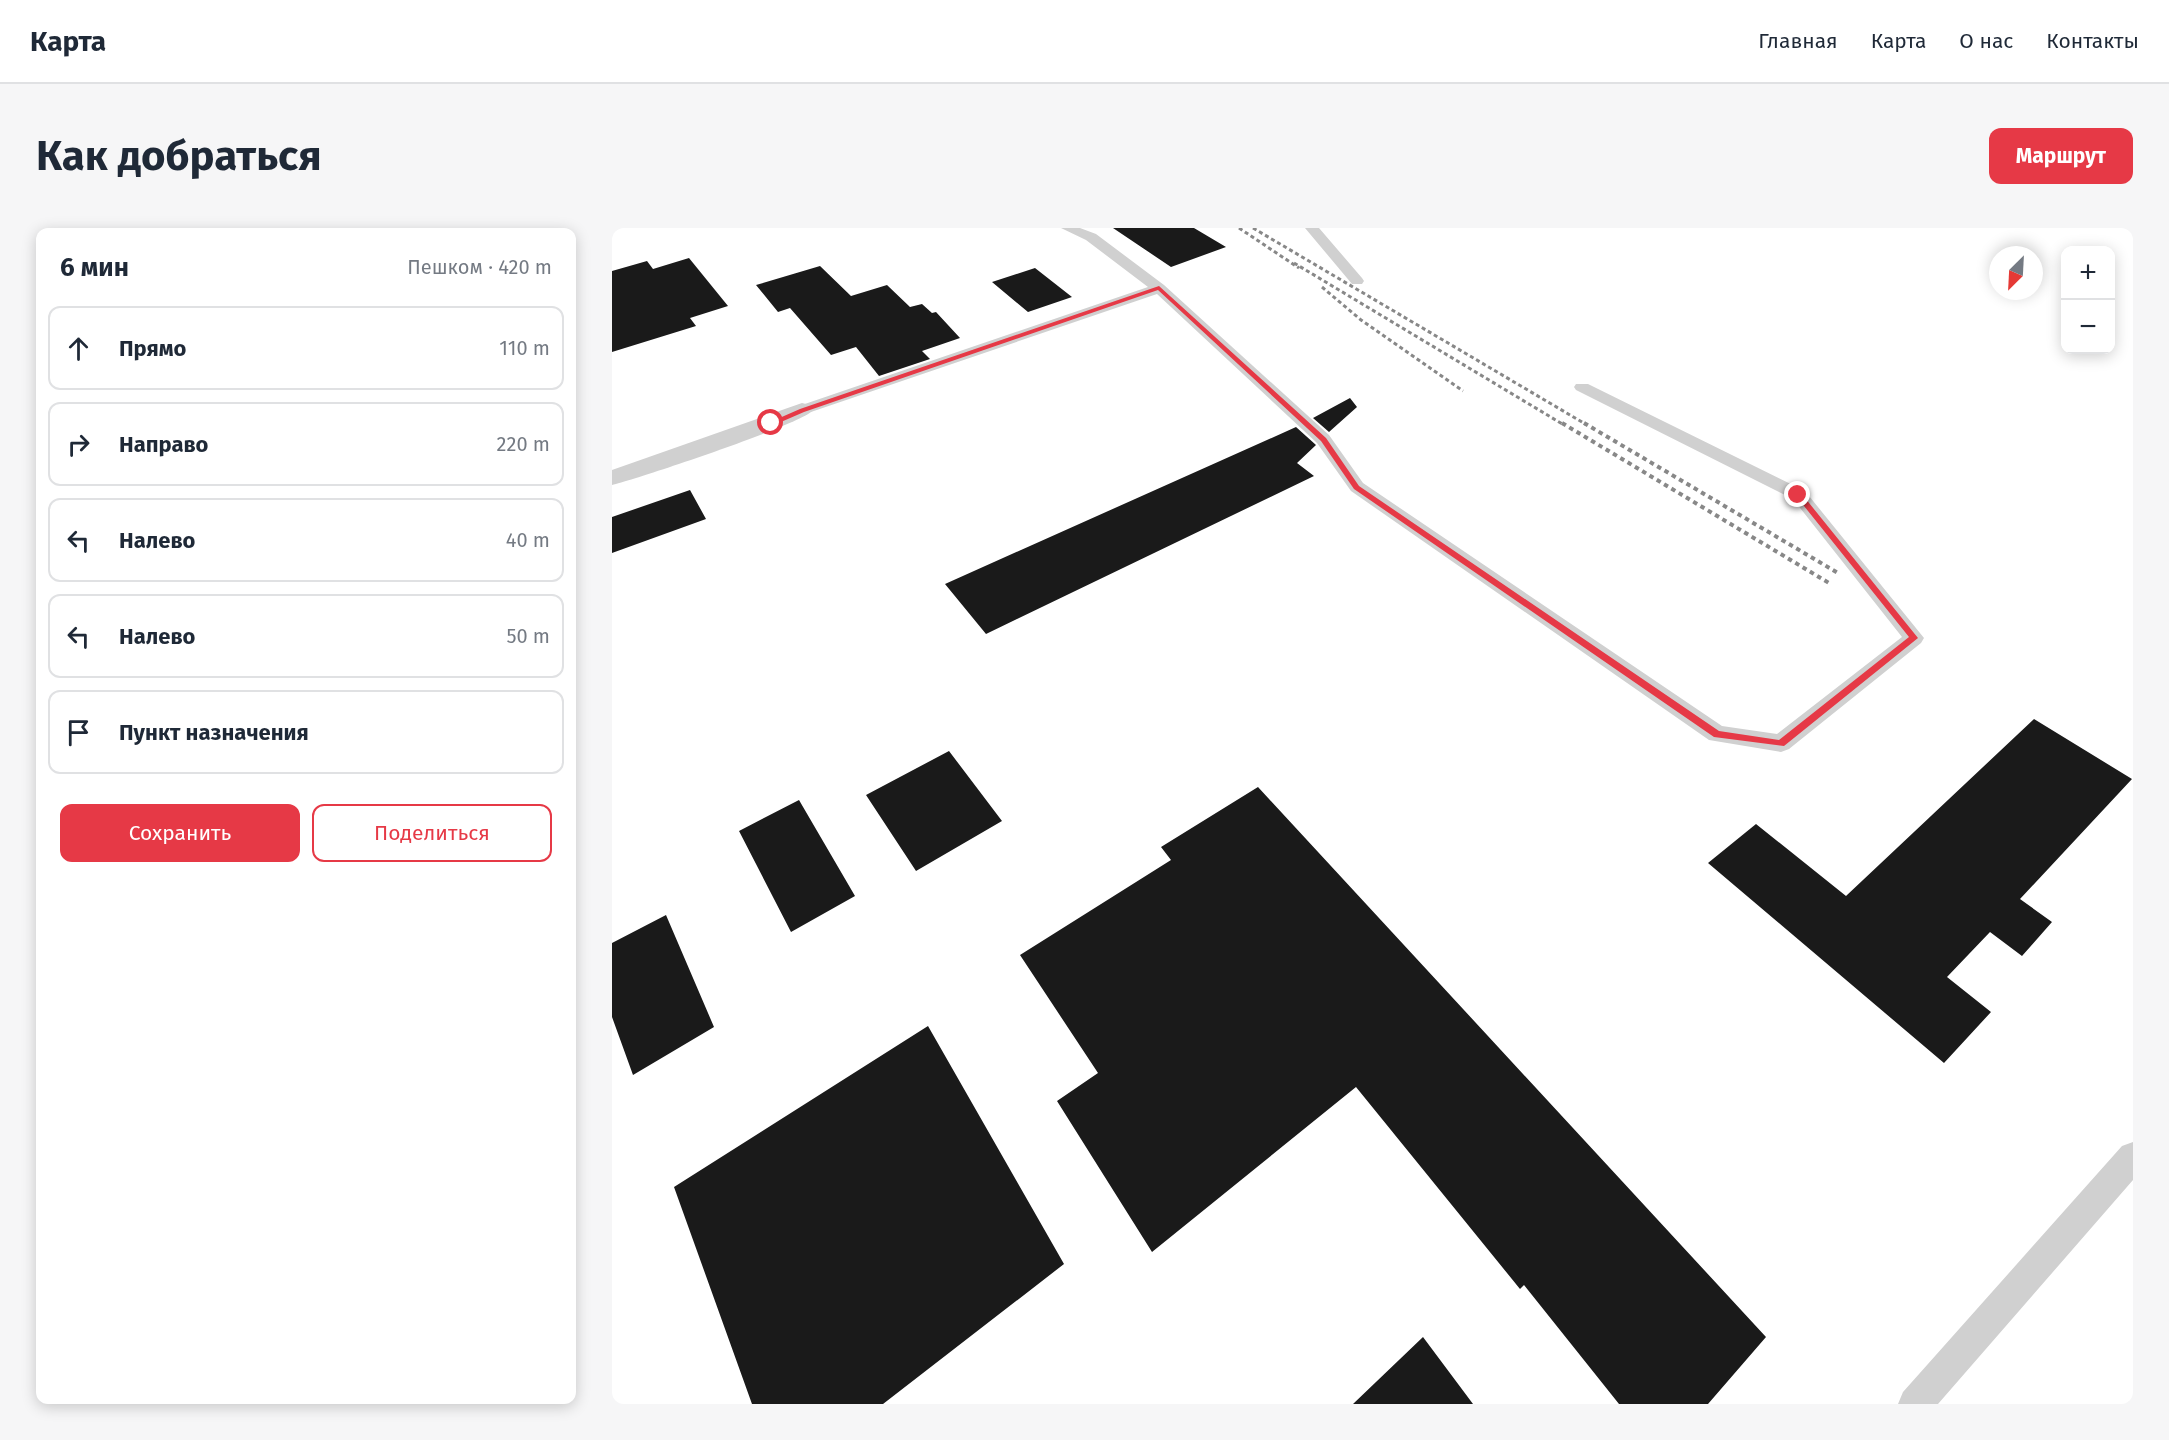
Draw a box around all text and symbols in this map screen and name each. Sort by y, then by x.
text: Карта [30,25,106,58]
text: Главная [1758,28,1838,54]
text: Карта [1871,28,1926,54]
text: О нас [1959,28,2013,54]
text: Контакты [2046,28,2139,54]
button: Маршрут [1989,128,2133,184]
text: Как добраться [36,131,322,181]
north arrow [1989,246,2043,300]
map controls [2061,246,2115,354]
button: + [2061,246,2115,300]
text: 6 мин [60,252,129,283]
text: Пешком · 420 m [407,255,552,279]
button: − [2061,300,2115,354]
icon: ahead [62,332,95,365]
text: Прямо [119,335,186,362]
text: 110 m [499,336,550,360]
route start [757,409,783,435]
icon: right [62,428,95,461]
text: Направо [119,431,208,458]
text: 220 m [497,432,550,456]
route end [1784,481,1810,507]
icon: left [62,524,95,557]
text: Налево [119,527,195,554]
text: 40 m [506,528,550,552]
icon: left [62,620,95,653]
text: Налево [119,623,195,650]
text: 50 m [506,624,550,648]
icon: arrive [62,716,95,749]
text: Пункт назначения [119,719,309,746]
button: Сохранить [60,804,300,862]
button: Поделиться [312,804,552,862]

